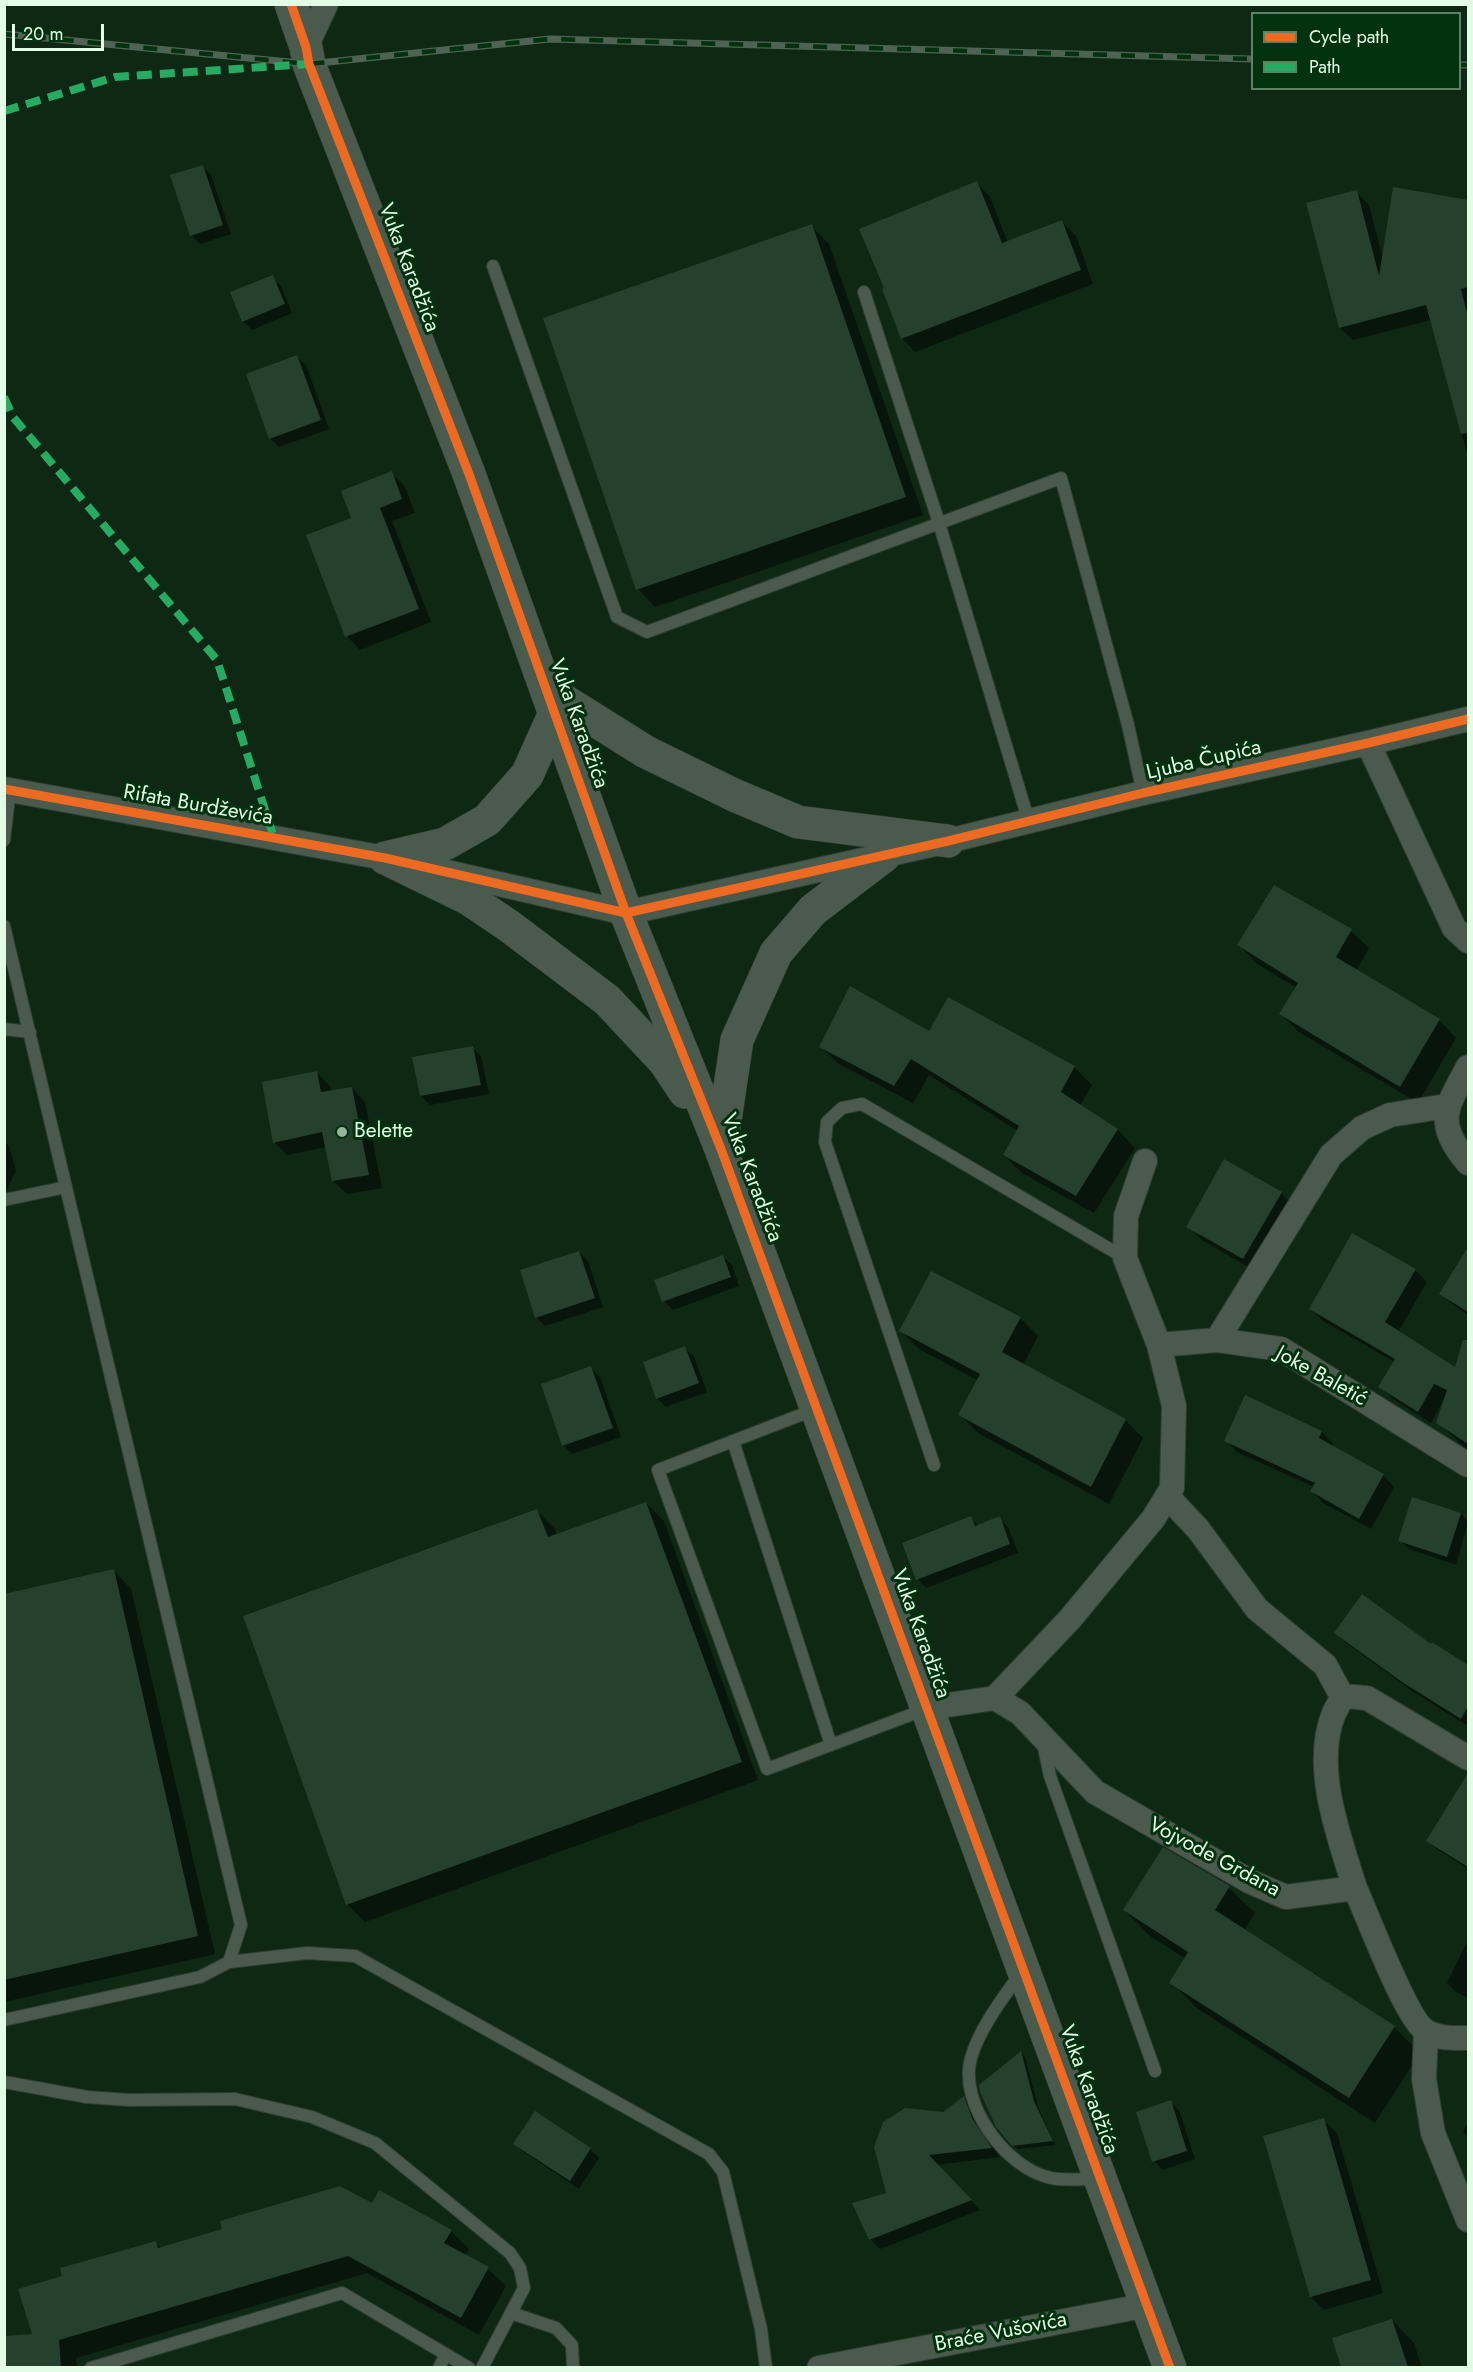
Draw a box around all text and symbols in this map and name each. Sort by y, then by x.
scale bar [15,12,106,50]
legend [1251,12,1461,90]
text: 20 m [23,21,63,47]
text: Cycle path [1309,24,1389,50]
text: Path [1309,54,1341,80]
street label: Vuka Karadžića [372,200,444,336]
street label: Vuka Karadžića [543,656,613,792]
street label: Ljuba Čupića [1144,736,1264,786]
street label: Rifata Burdževića [121,780,275,832]
street label: Vuka Karadžića [715,1110,787,1246]
place label: Belette [354,1119,413,1145]
marker: Belette [335,1125,349,1139]
street label: Joke Baletić [1271,1342,1371,1412]
street label: Vuka Karadžića [885,1566,955,1702]
street label: Vojvode Grdana [1144,1813,1284,1903]
street label: Vuka Karadžića [1053,2022,1123,2158]
street label: Braće Vušovića [933,2308,1069,2358]

